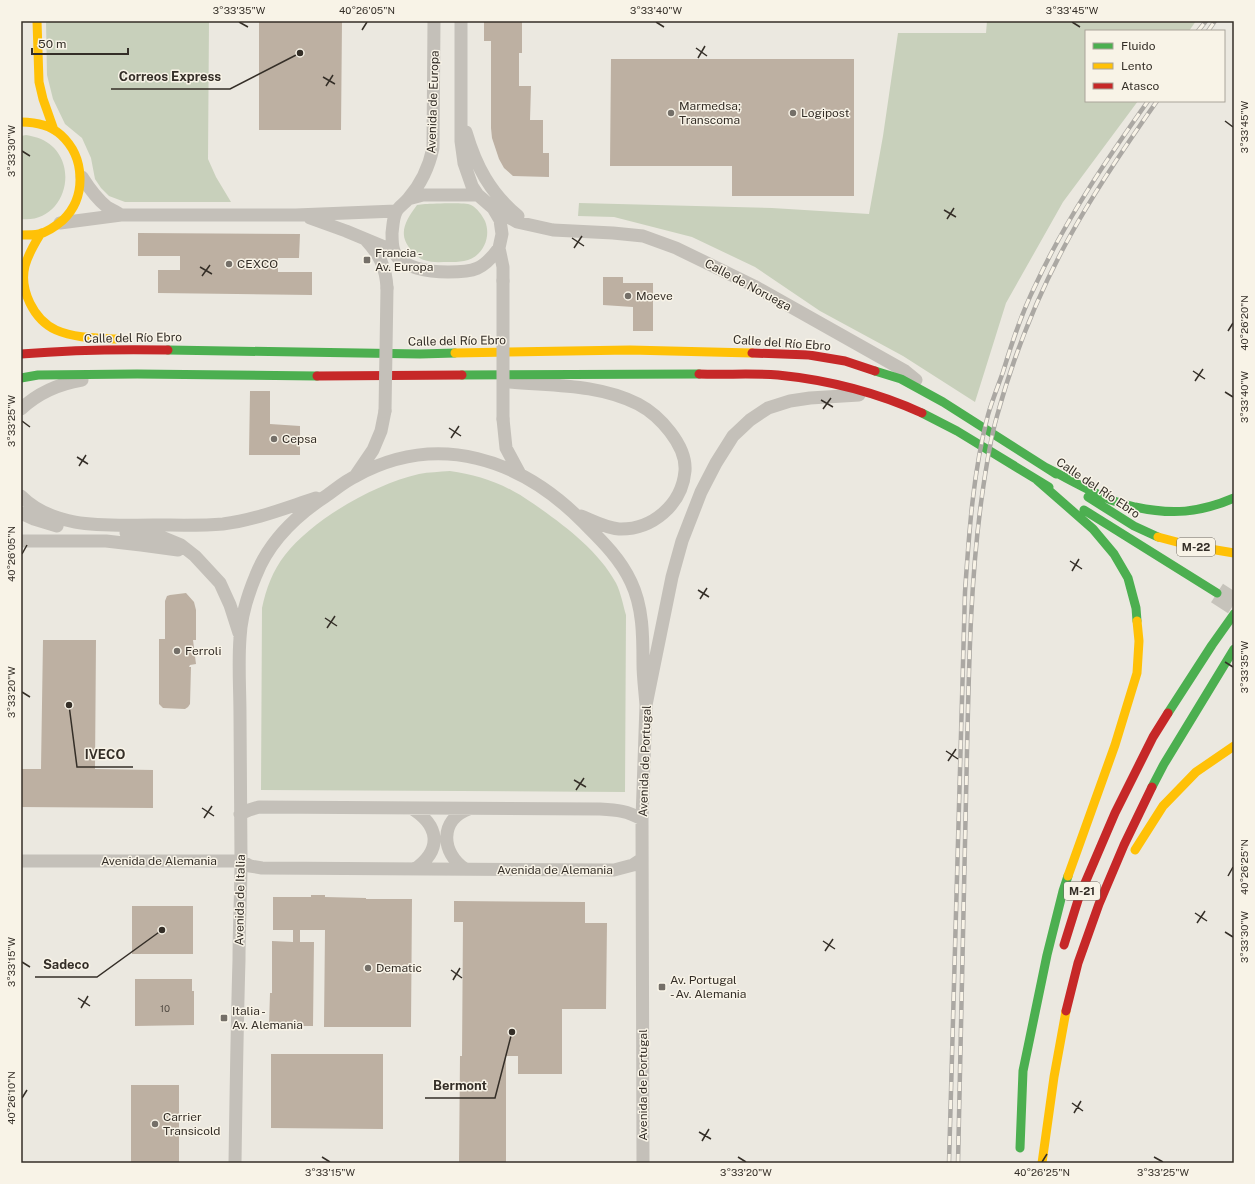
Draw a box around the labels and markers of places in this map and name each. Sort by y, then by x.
callout: Correos Express [111,64,230,89]
place label: Marmedsa; Transcoma [679,99,741,127]
place label: Logipost [801,106,850,120]
marker: Marmedsa; Transcoma [666,108,676,118]
marker: Logipost [788,108,798,118]
place label: Francia - Av. Europa [375,246,433,274]
marker: Francia - Av. Europa [362,255,372,265]
place label: CEXCO [237,257,278,271]
marker: CEXCO [224,259,234,269]
place label: Moeve [636,289,673,303]
marker: Moeve [623,291,633,301]
place label: Cepsa [282,432,317,446]
marker: Cepsa [269,434,279,444]
place label: Ferroli [185,644,221,658]
marker: Ferroli [172,646,182,656]
callout: IVECO [77,742,133,767]
callout: Sadeco [35,952,97,977]
place label: Dematic [376,961,422,975]
marker: Dematic [363,963,373,973]
place label: Av. Portugal - Av. Alemania [670,973,746,1001]
marker: Av. Portugal - Av. Alemania [657,982,667,992]
place label: Italia - Av. Alemania [232,1004,303,1032]
marker: Italia - Av. Alemania [219,1013,229,1023]
callout: Bermont [425,1073,495,1098]
place label: Carrier Transicold [163,1110,221,1138]
marker: Carrier Transicold [150,1119,160,1129]

